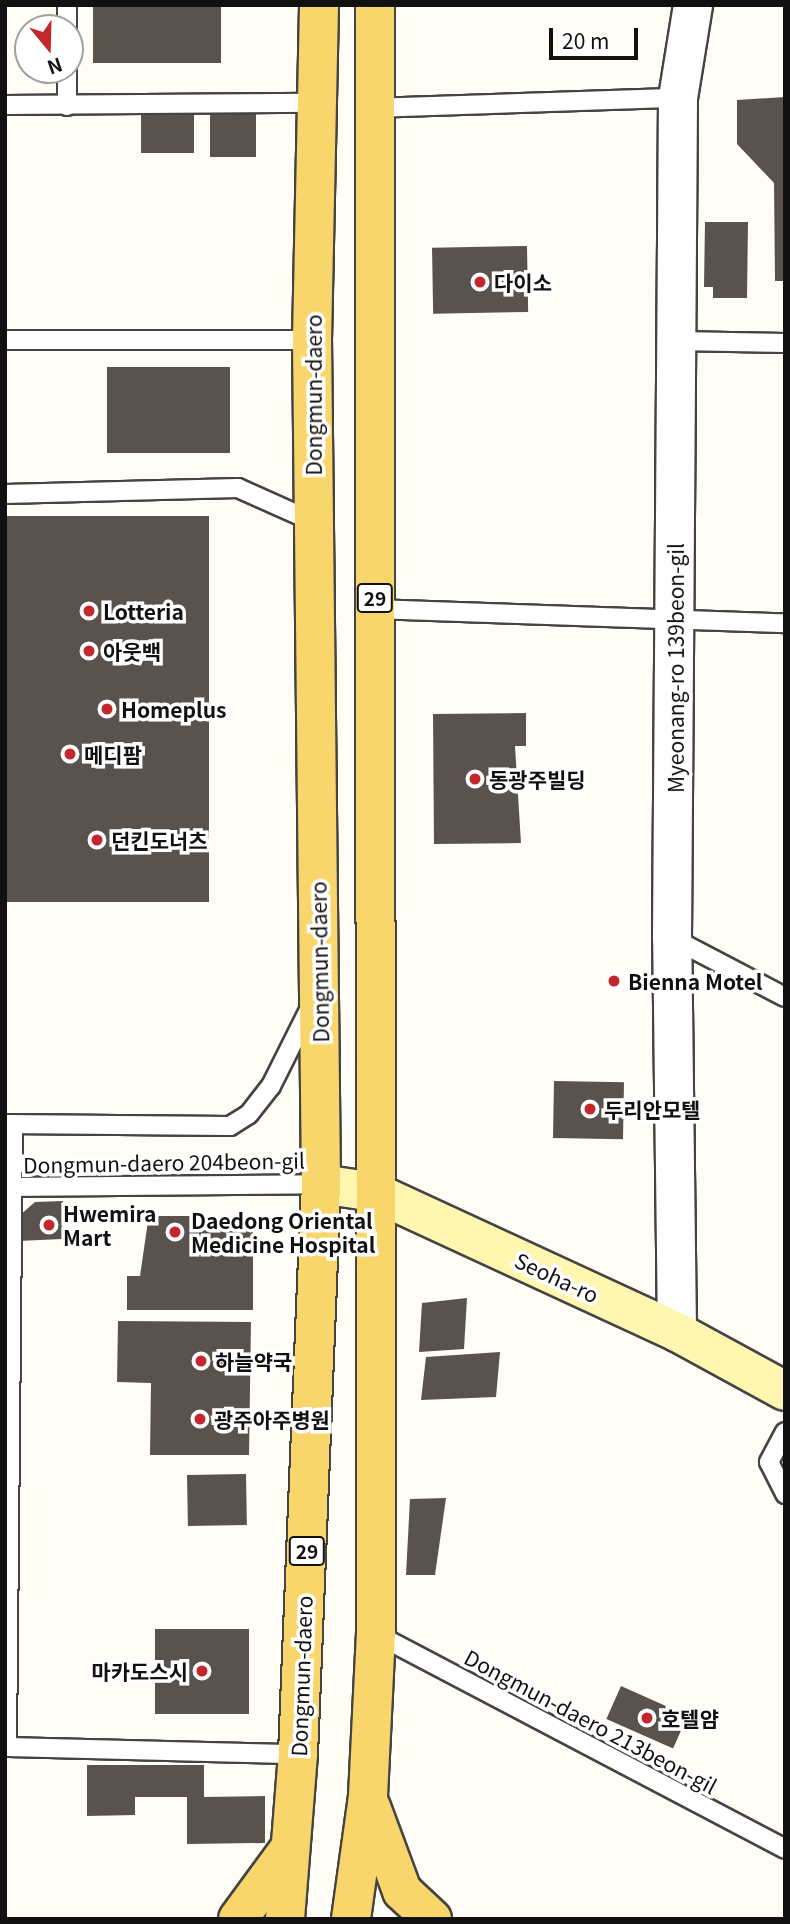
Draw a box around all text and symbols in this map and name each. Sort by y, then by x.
north arrow [14,14,84,84]
scale bar [552,14,641,58]
text: 20 m [562,25,609,55]
text: N [44,52,66,83]
place label: 다이소 [494,269,552,295]
marker: 다이소 [472,274,488,290]
street label: Dongmun-daero [300,314,326,476]
street label: Myeonang-ro 139beon-gil [662,543,688,793]
road number: 29 [356,582,394,614]
place label: Lotteria [103,598,184,624]
marker: Lotteria [81,603,97,619]
place label: 아웃백 [103,638,161,664]
marker: 아웃백 [81,643,97,659]
place label: Homeplus [121,696,226,722]
marker: Homeplus [99,701,115,717]
place label: 메디팜 [84,741,142,767]
marker: 메디팜 [62,746,78,762]
place label: 동광주빌딩 [489,766,586,792]
marker: 동광주빌딩 [467,771,483,787]
place label: 던킨도너츠 [111,827,208,853]
marker: 던킨도너츠 [89,832,105,848]
street label: Dongmun-daero [305,881,333,1043]
place label: Bienna Motel [628,968,762,994]
marker: Bienna Motel [606,973,622,989]
place label: 두리안모텔 [604,1096,701,1122]
marker: 두리안모텔 [582,1101,598,1117]
street label: Dongmun-daero 204beon-gil [23,1147,305,1177]
place label: Hwemira Mart [63,1200,156,1250]
place label: Daedong Oriental Medicine Hospital [191,1207,375,1257]
marker: Hwemira Mart [41,1217,57,1233]
marker: Daedong Oriental Medicine Hospital [165,1222,185,1242]
street label: Seoha-ro [511,1247,603,1307]
place label: 하늘약국 [215,1348,292,1374]
marker: 하늘약국 [193,1353,209,1369]
place label: 광주아주병원 [214,1406,330,1432]
marker: 광주아주병원 [192,1411,208,1427]
road number: 29 [288,1536,326,1567]
street label: Dongmun-daero [286,1595,316,1757]
street label: Dongmun-daero 213beon-gil [461,1644,721,1798]
place label: 마카도스시 [91,1658,188,1684]
marker: 마카도스시 [194,1663,210,1679]
place label: 호텔얌 [661,1705,719,1731]
marker: 호텔얌 [639,1710,655,1726]

